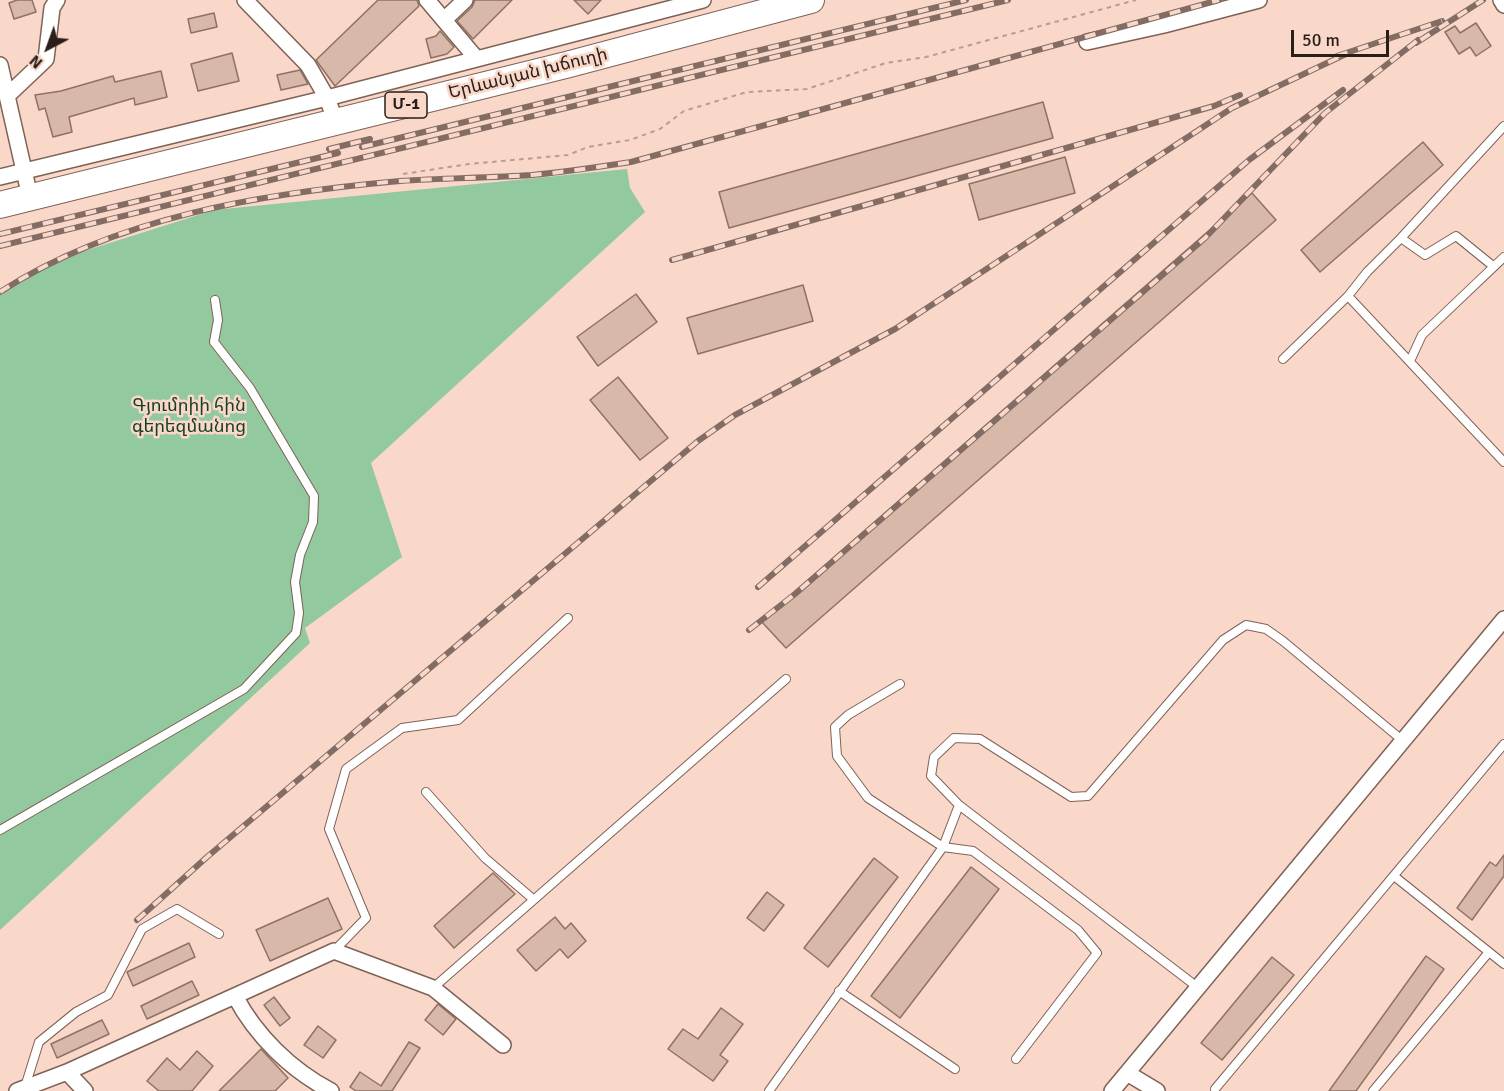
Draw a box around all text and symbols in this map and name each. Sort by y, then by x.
north arrow [18,18,78,78]
scale bar [1294,18,1392,56]
text: 50 m [1302,29,1340,51]
street label: Երևանյան խճուղի [446,44,610,104]
text: N [25,50,47,73]
road number: Մ-1 [385,92,427,118]
park label: Գյումրիի հին գերեզմանոց [132,395,246,438]

